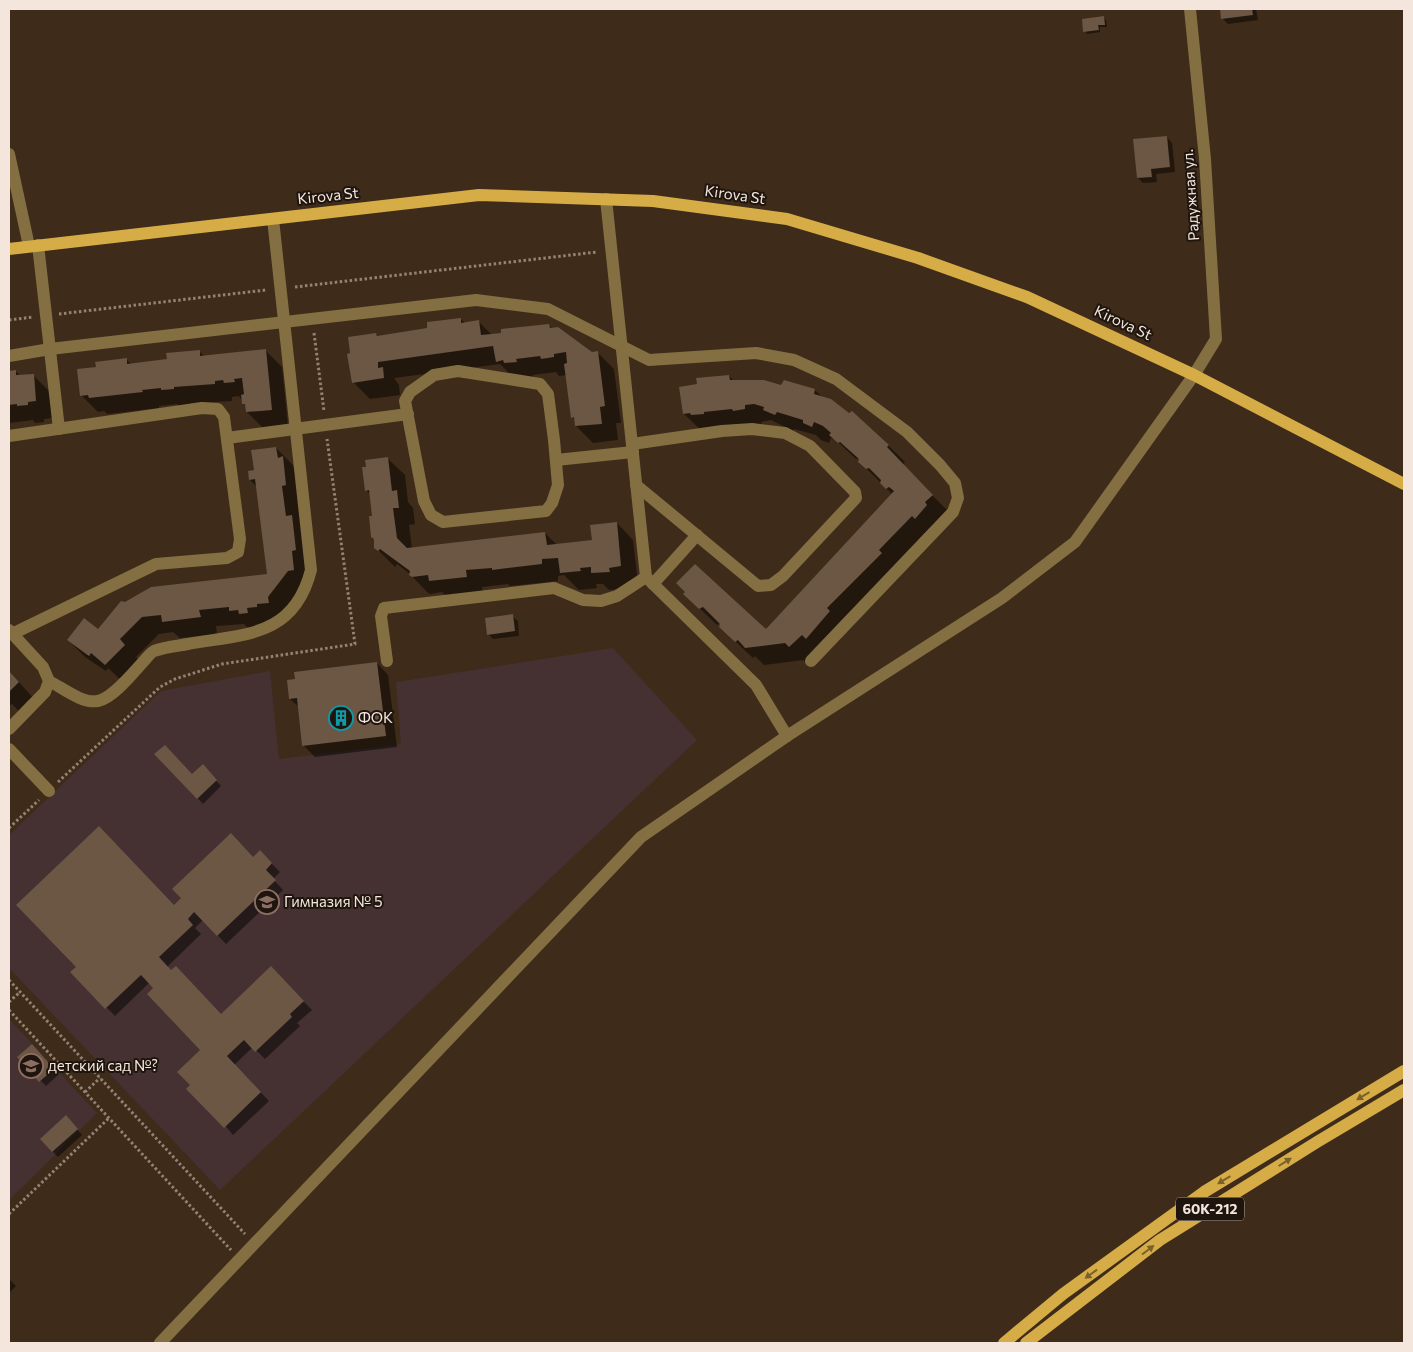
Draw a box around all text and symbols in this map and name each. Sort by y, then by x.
street label: Радужная ул. [1178,149,1202,242]
street label: Kirova St [703,181,767,207]
street label: Kirova St [296,183,359,207]
street label: Kirova St [1092,301,1155,343]
building icon: ФОК [328,705,354,731]
place label: ФОК [358,708,393,726]
school or university icon: Гимназия № 5 [254,889,280,915]
place label: Гимназия № 5 [284,892,383,910]
school or university icon: детский сад №? [18,1053,44,1079]
place label: детский сад №? [48,1056,158,1074]
one-way arrow [1356,1091,1369,1100]
one-way arrow [1278,1157,1291,1167]
one-way arrow [1217,1176,1230,1185]
road number: 60К-212 [1176,1198,1244,1220]
one-way arrow [1141,1244,1154,1255]
one-way arrow [1085,1268,1098,1279]

